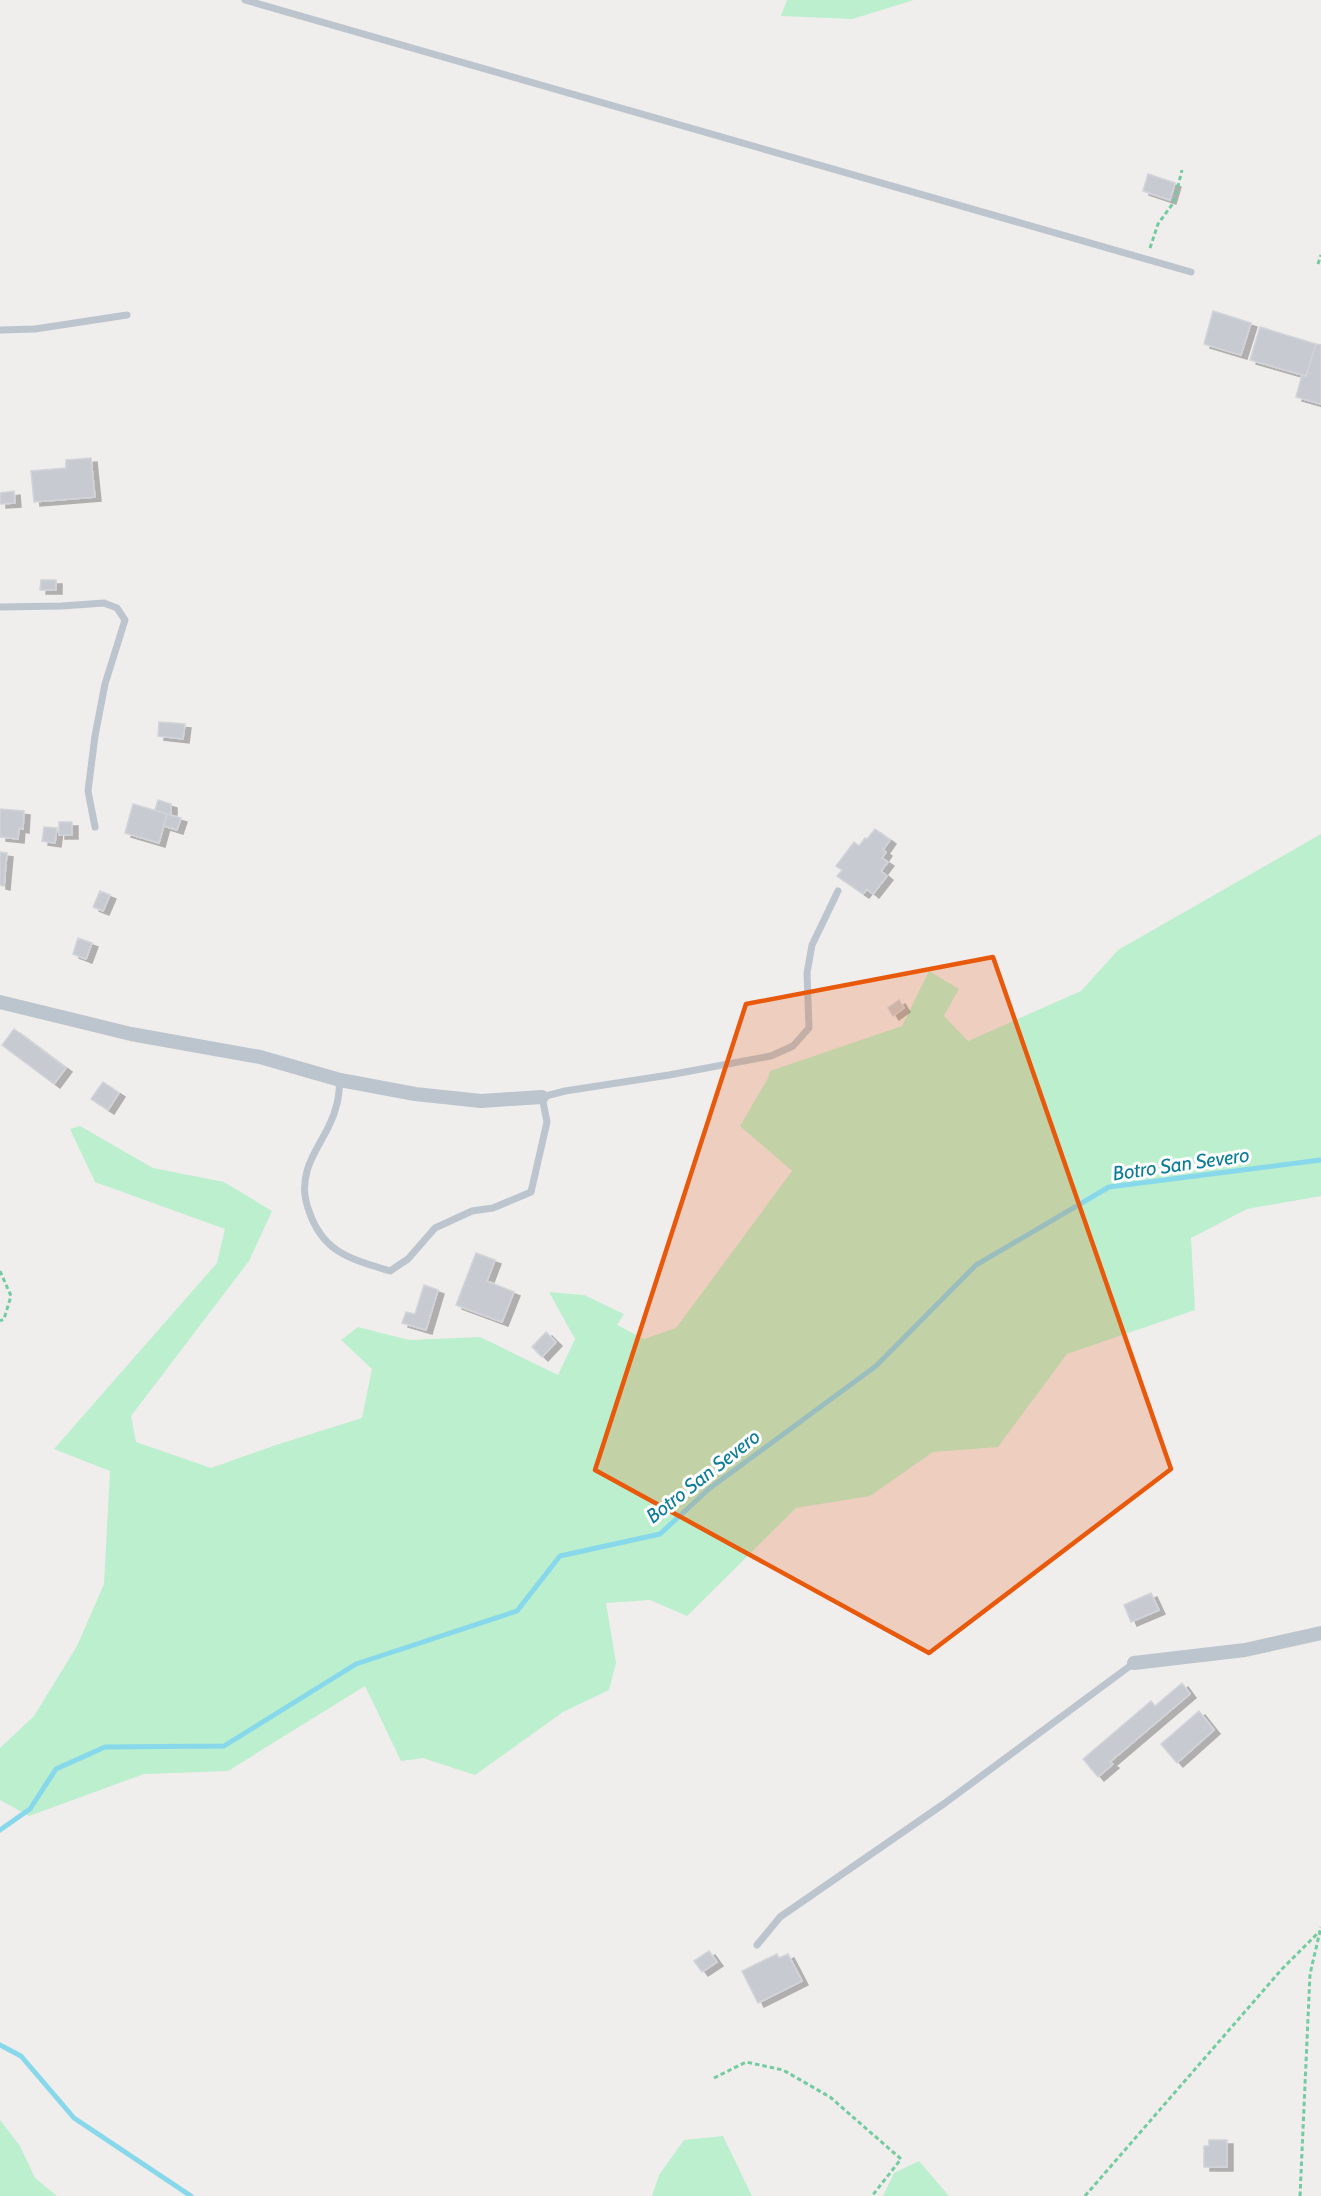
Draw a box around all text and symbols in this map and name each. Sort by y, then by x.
water label: Botro San Severo [1111,1143,1251,1185]
water label: Botro San Severo [641,1424,765,1528]

